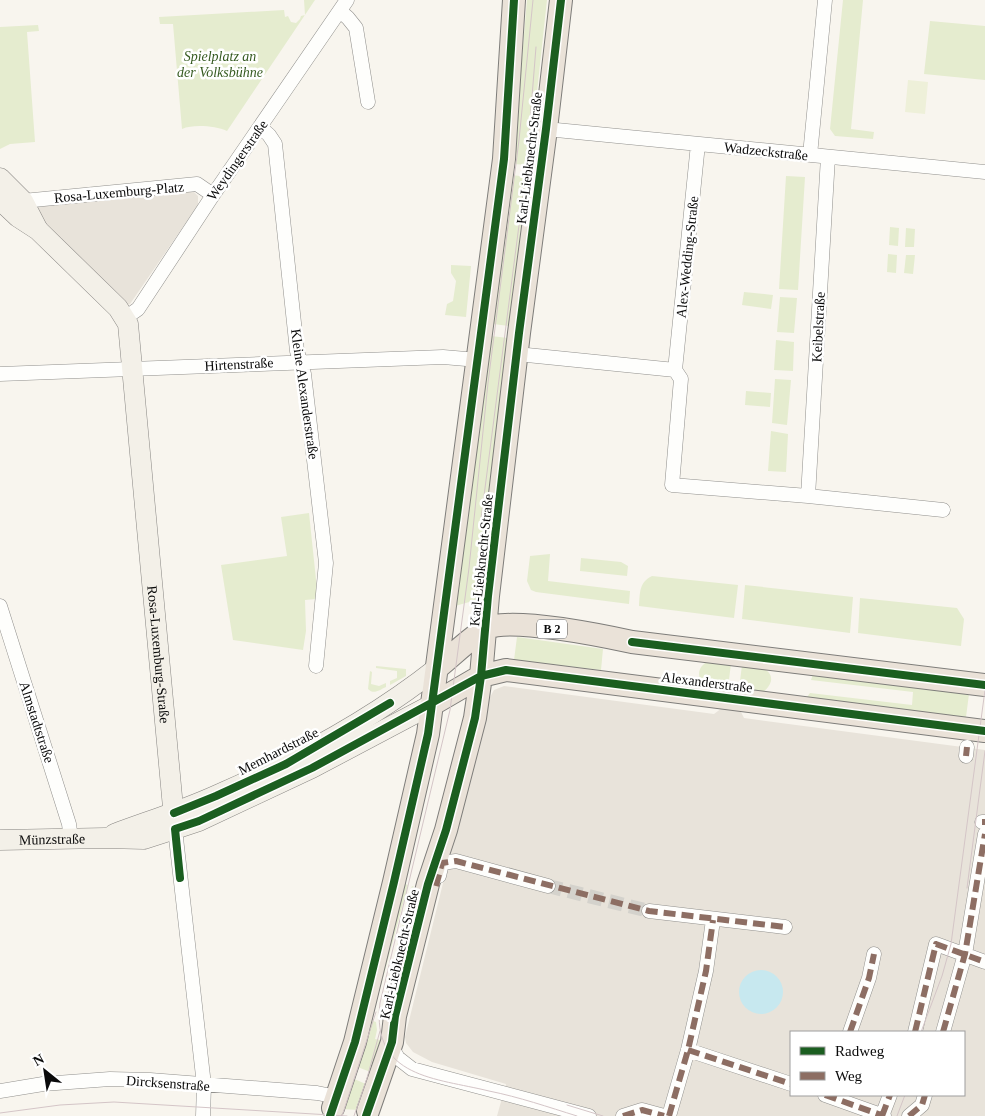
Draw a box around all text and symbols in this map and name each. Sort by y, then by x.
park label: Spielplatz an der Volksbühne [177,49,263,80]
street label: Karl-Liebknecht-Straße [514,91,545,225]
street label: Weydingerstraße [204,117,271,203]
street label: Wadzeckstraße [723,140,809,163]
street label: Rosa-Luxemburg-Platz [53,179,185,206]
street label: Alex-Wedding-Straße [674,195,701,319]
street label: Keibelstraße [809,291,828,363]
street label: Kleine Alexanderstraße [288,328,321,460]
street label: Hirtenstraße [204,355,274,374]
street label: Karl-Liebknecht-Straße [467,493,496,627]
street label: Rosa-Luxemburg-Straße [144,585,172,724]
road number: B 2 [537,620,567,638]
street label: Alexanderstraße [660,669,753,696]
street label: Almstadtstraße [16,680,57,765]
street label: Memhardstraße [236,725,321,778]
street label: Münzstraße [19,831,85,848]
street label: Karl-Liebknecht-Straße [377,888,422,1021]
legend [790,1031,965,1096]
text: Radweg [835,1043,885,1059]
north arrow [20,1046,70,1096]
text: N [31,1051,47,1069]
text: Weg [835,1068,863,1084]
street label: Dircksenstraße [126,1073,210,1094]

